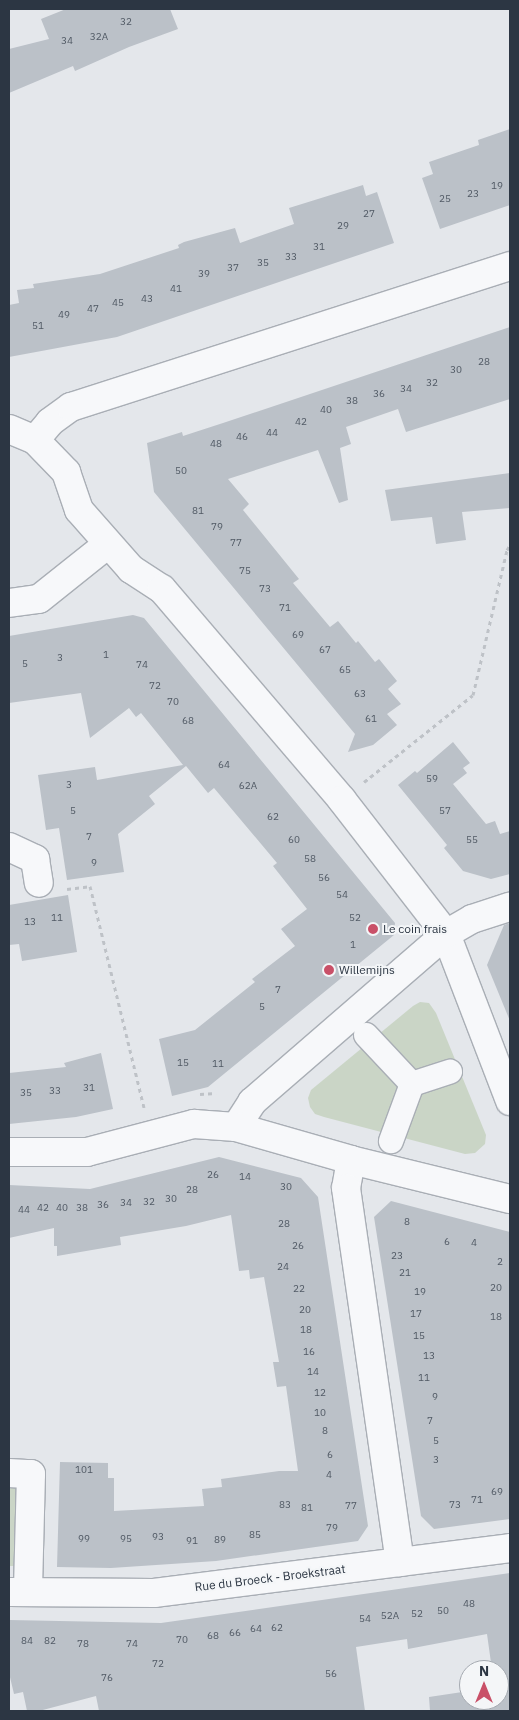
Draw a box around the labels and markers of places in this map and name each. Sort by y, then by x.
place label: Le coin frais [383,922,447,936]
marker: Le coin frais [367,923,379,935]
place label: Willemijns [339,963,395,977]
marker: Willemijns [323,964,335,976]

